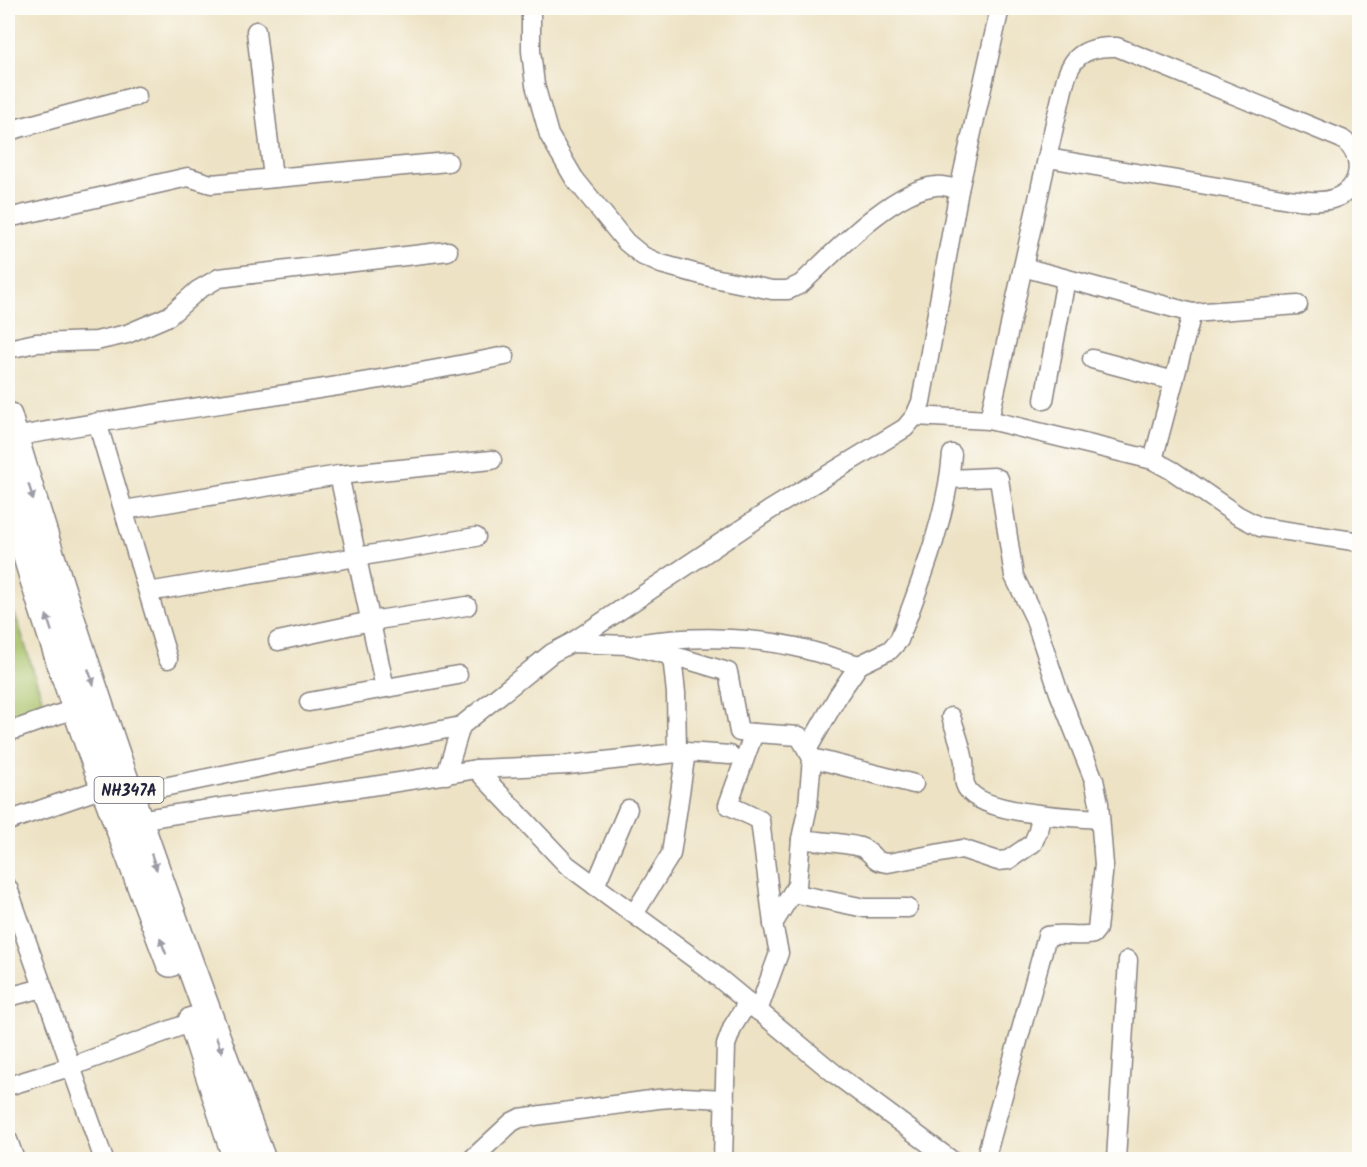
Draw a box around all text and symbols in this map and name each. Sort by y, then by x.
one-way arrow [27,483,36,501]
one-way arrow [44,614,53,632]
one-way arrow [87,668,97,686]
road number: NH347A [94,777,164,803]
one-way arrow [149,853,159,871]
one-way arrow [158,936,168,954]
one-way arrow [215,1037,225,1055]

